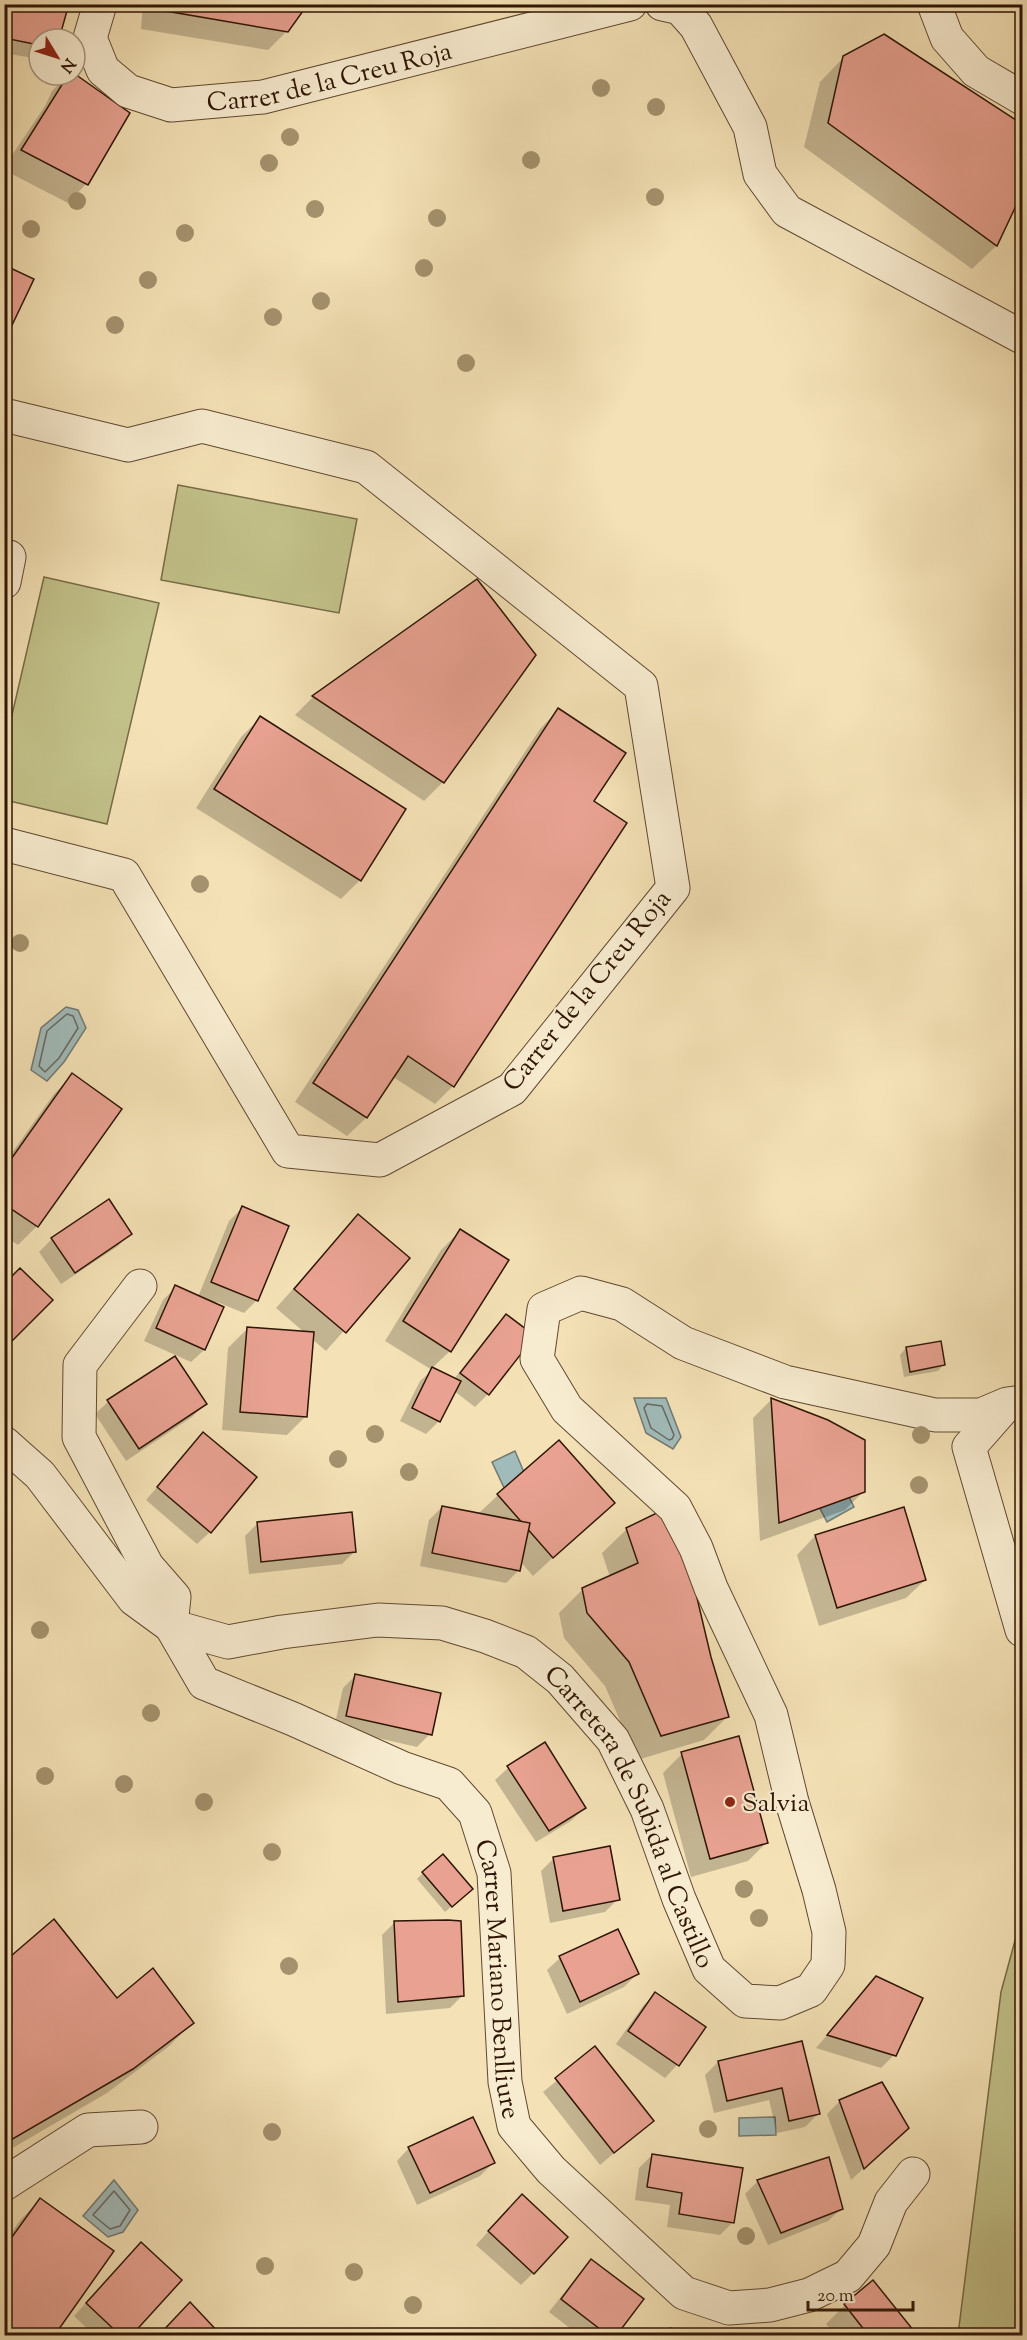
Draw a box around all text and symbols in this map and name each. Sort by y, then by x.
north arrow [27,27,87,87]
street label: Carrer de la Creu Roja [205,34,456,123]
text: N [54,53,80,77]
street label: Carrer de la Creu Roja [495,883,681,1100]
street label: Carretera de Subida al Castillo [536,1658,723,1975]
place label: Salvia [742,1786,809,1823]
marker: Salvia [723,1795,737,1809]
street label: Carrer Mariano Benlliure [463,1835,528,2123]
scale bar [808,2274,913,2312]
text: 20 m [817,2284,854,2310]

